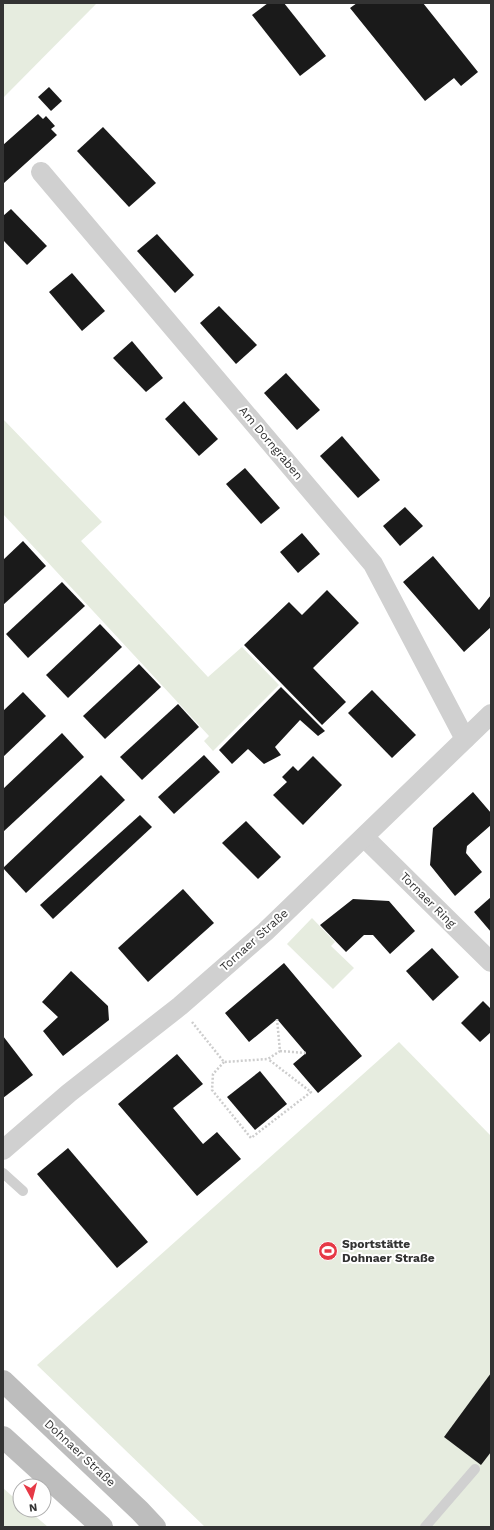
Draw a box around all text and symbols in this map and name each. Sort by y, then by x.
street label: Am Dorngraben [236,403,306,483]
street label: Tornaer Ring [397,869,459,931]
street label: Tornaer Straße [217,906,291,974]
place label: Sportstätte Dohnaer Straße [342,1237,435,1265]
sports icon: Sportstätte Dohnaer Straße [317,1240,339,1262]
street label: Dohnaer Straße [42,1417,118,1489]
north arrow [12,1478,52,1518]
text: N [28,1500,38,1514]

